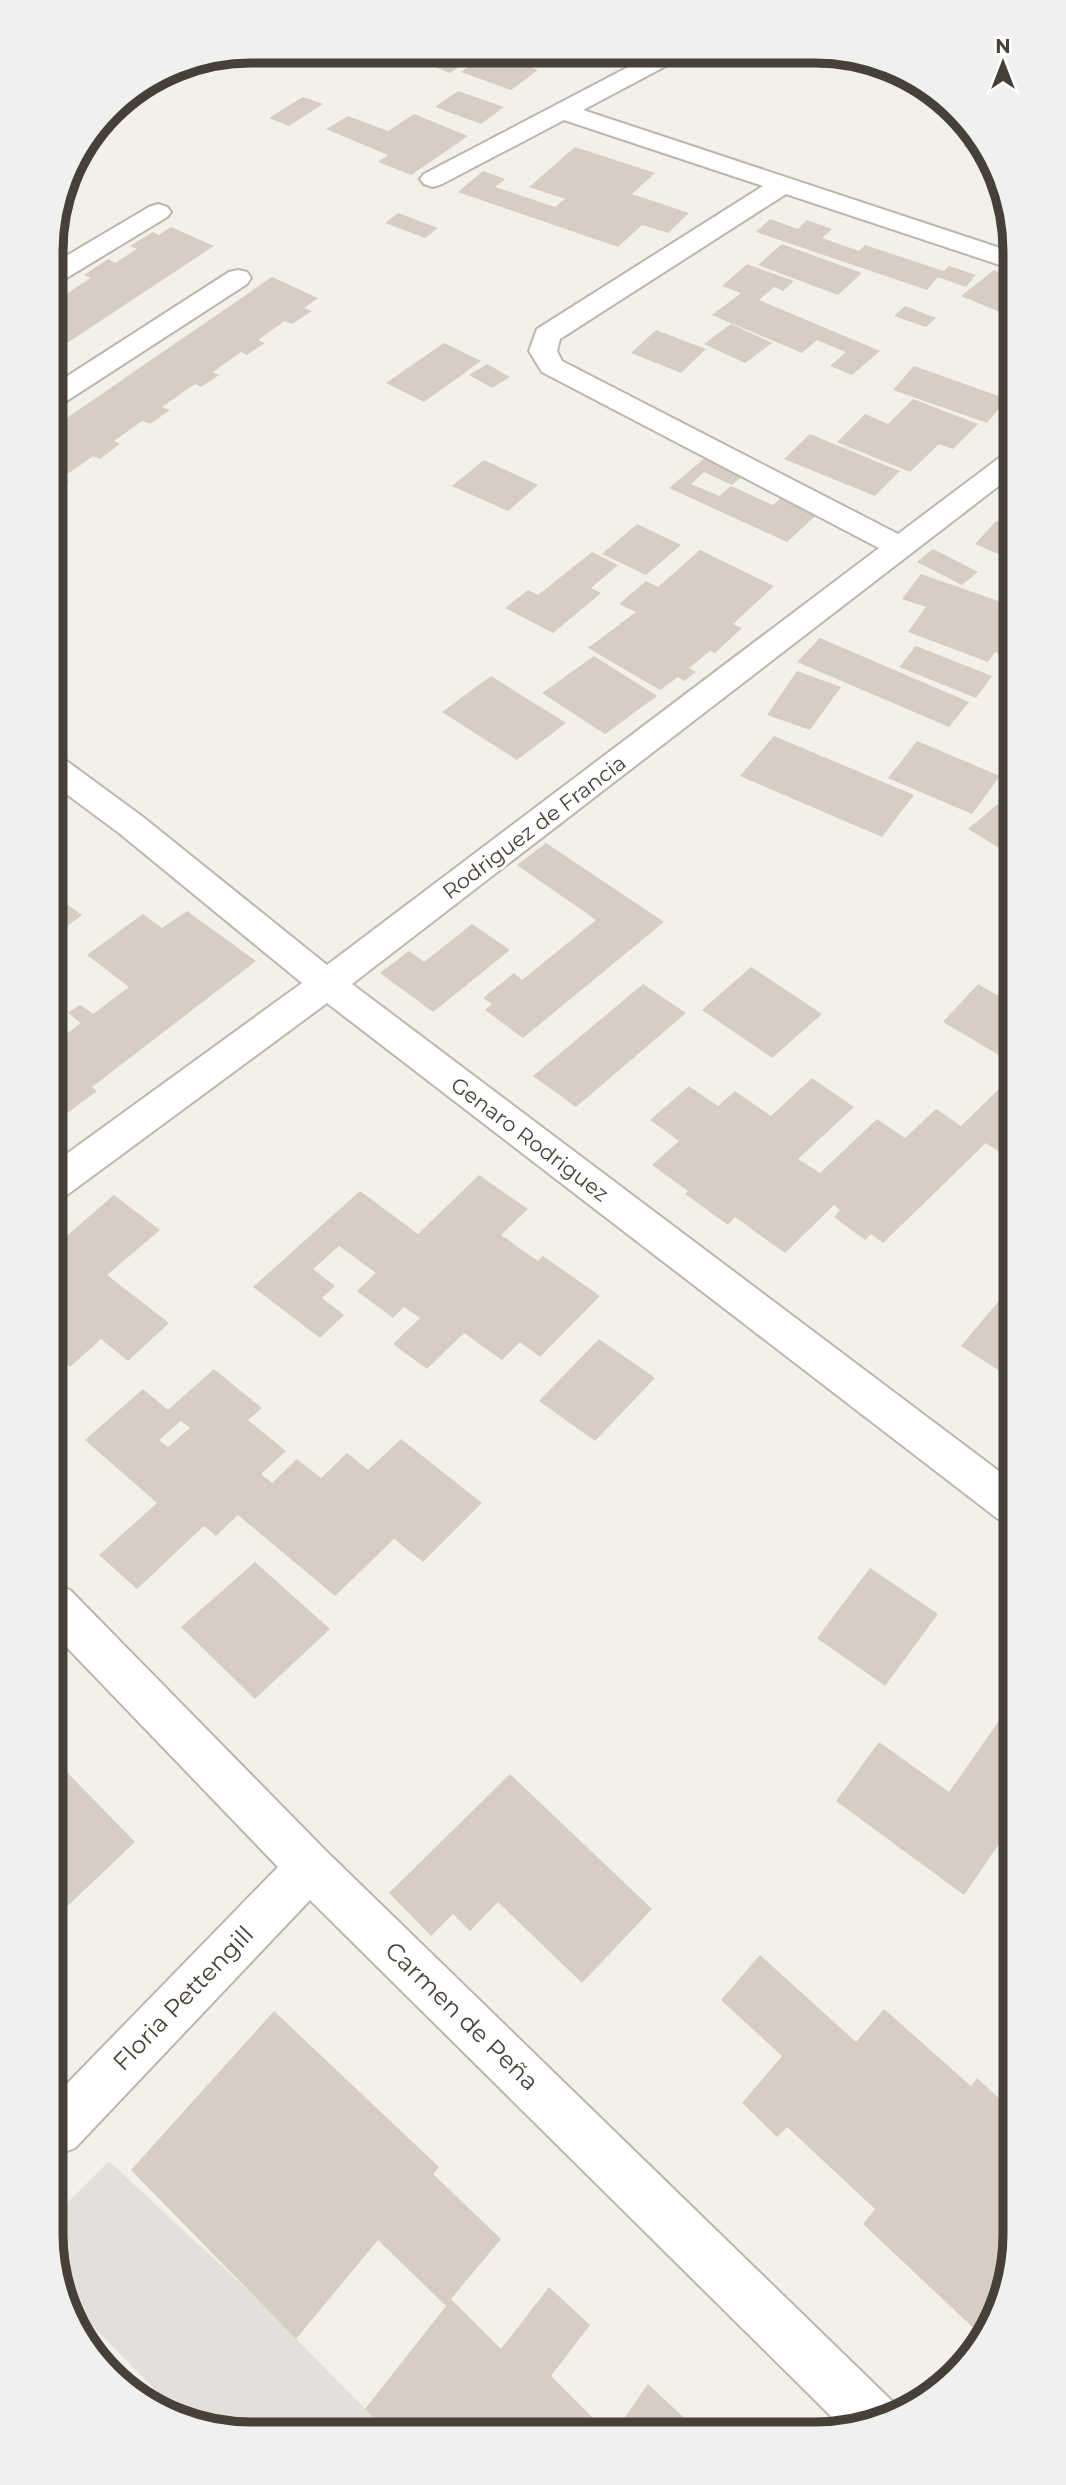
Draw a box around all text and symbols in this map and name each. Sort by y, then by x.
north arrow [968,28,1038,98]
text: N [995,35,1011,58]
street label: Rodriguez de Francia [437,750,631,904]
street label: Genaro Rodriguez [446,1072,614,1206]
street label: Floria Pettengill [107,1920,259,2076]
street label: Carmen de Peña [379,1935,545,2097]

